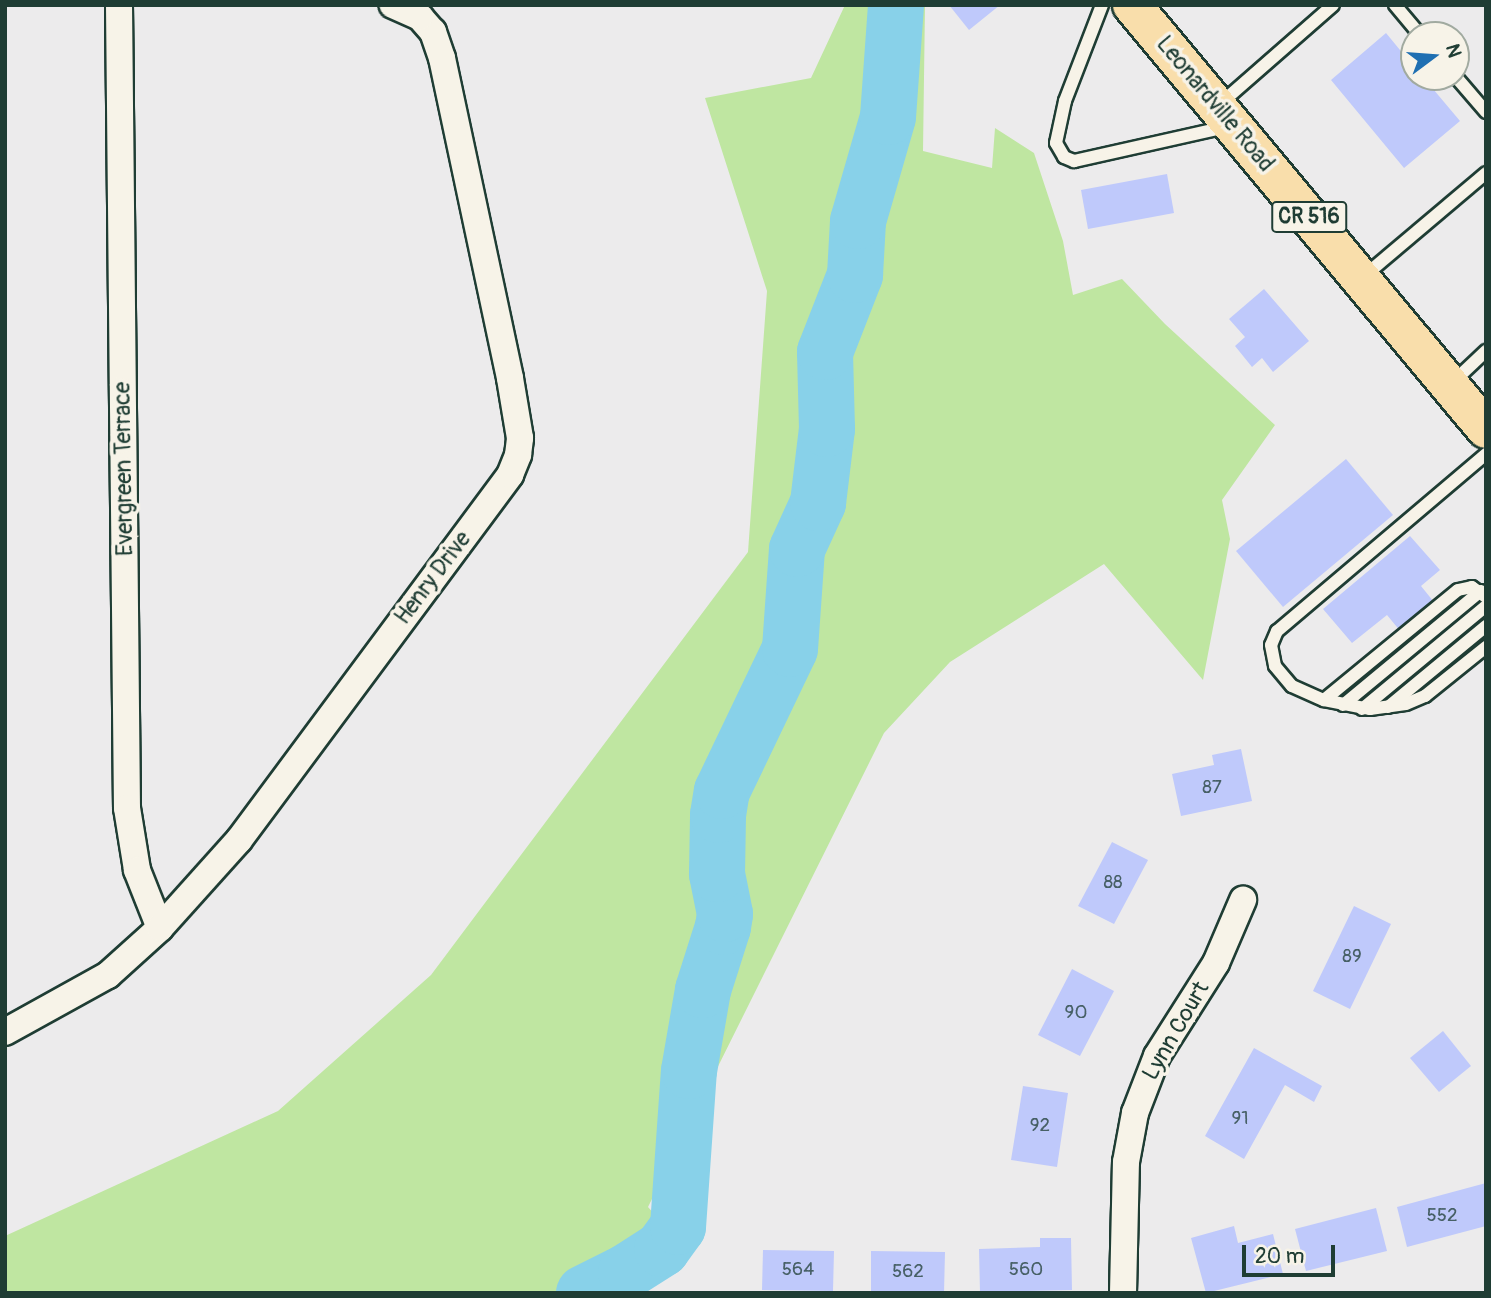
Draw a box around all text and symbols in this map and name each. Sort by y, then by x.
north arrow [1400,21,1470,91]
street label: Leonardville Road [1150,31,1280,177]
text: N [1440,41,1467,60]
road number: CR 516 [1270,200,1348,234]
street label: Evergreen Terrace [109,382,139,556]
street label: Henry Drive [389,526,477,630]
house number: 87 [1202,777,1222,799]
house number: 88 [1103,872,1123,894]
house number: 89 [1342,946,1362,968]
street label: Lynn Court [1137,977,1215,1085]
house number: 90 [1065,1002,1087,1024]
house number: 91 [1231,1108,1249,1130]
house number: 92 [1030,1115,1050,1137]
house number: 552 [1426,1205,1458,1227]
scale bar [1246,1232,1339,1276]
text: 20 m [1255,1243,1304,1270]
house number: 564 [782,1259,814,1281]
house number: 560 [1009,1259,1043,1281]
house number: 562 [892,1261,924,1283]

